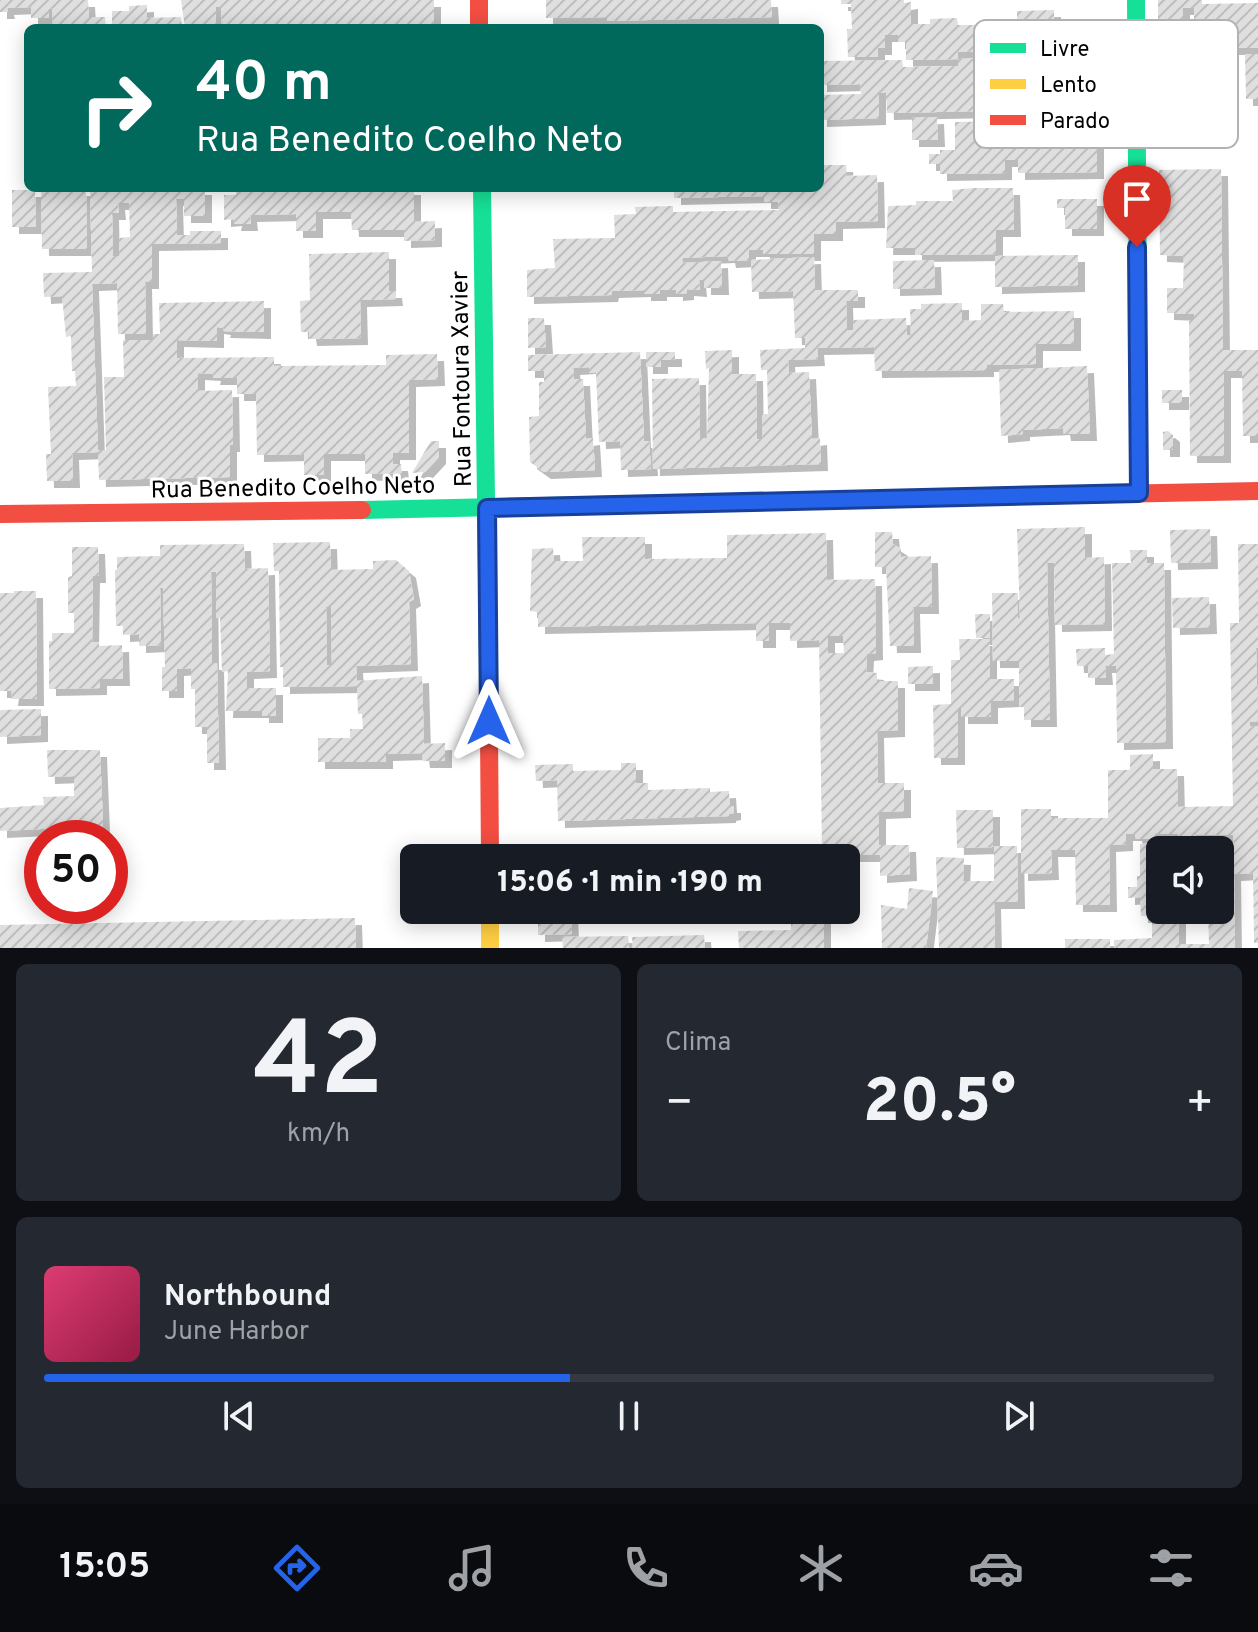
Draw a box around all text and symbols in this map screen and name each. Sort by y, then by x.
legend [974,20,1238,148]
text: Livre [1040,37,1089,64]
text: 40 m [196,50,332,120]
icon: right [64,56,168,160]
text: Lento [1040,73,1097,100]
text: Parado [1040,109,1110,136]
text: Rua Benedito Coelho Neto [196,119,623,165]
pin [1103,165,1171,247]
icon: arrive [1115,177,1159,221]
street label: Rua Fontoura Xavier [446,271,480,487]
street label: Rua Benedito Coelho Neto [150,472,436,506]
position arrow [447,679,531,763]
speed limit sign: 50 [24,820,128,924]
map controls [1146,836,1234,924]
button: sound [1146,836,1234,924]
text: 15:06 · 1 min · 190 m [497,865,763,902]
text: 42 [253,1000,384,1132]
text: Clima [665,1027,731,1060]
text: 20.5° [863,1067,1016,1143]
text: − [665,1077,693,1133]
text: + [1186,1077,1214,1133]
text: km/h [287,1118,350,1151]
text: Northbound [164,1279,331,1316]
text: June Harbor [164,1316,309,1349]
icon: previous [217,1394,261,1438]
icon: pause [607,1394,651,1438]
icon: next [997,1394,1041,1438]
icon: directions [269,1540,325,1596]
icon: music [444,1540,500,1596]
icon: phone [618,1540,674,1596]
icon: climate [793,1540,849,1596]
icon: car [968,1540,1024,1596]
icon: filters [1143,1540,1199,1596]
text: 15:05 [59,1545,150,1591]

